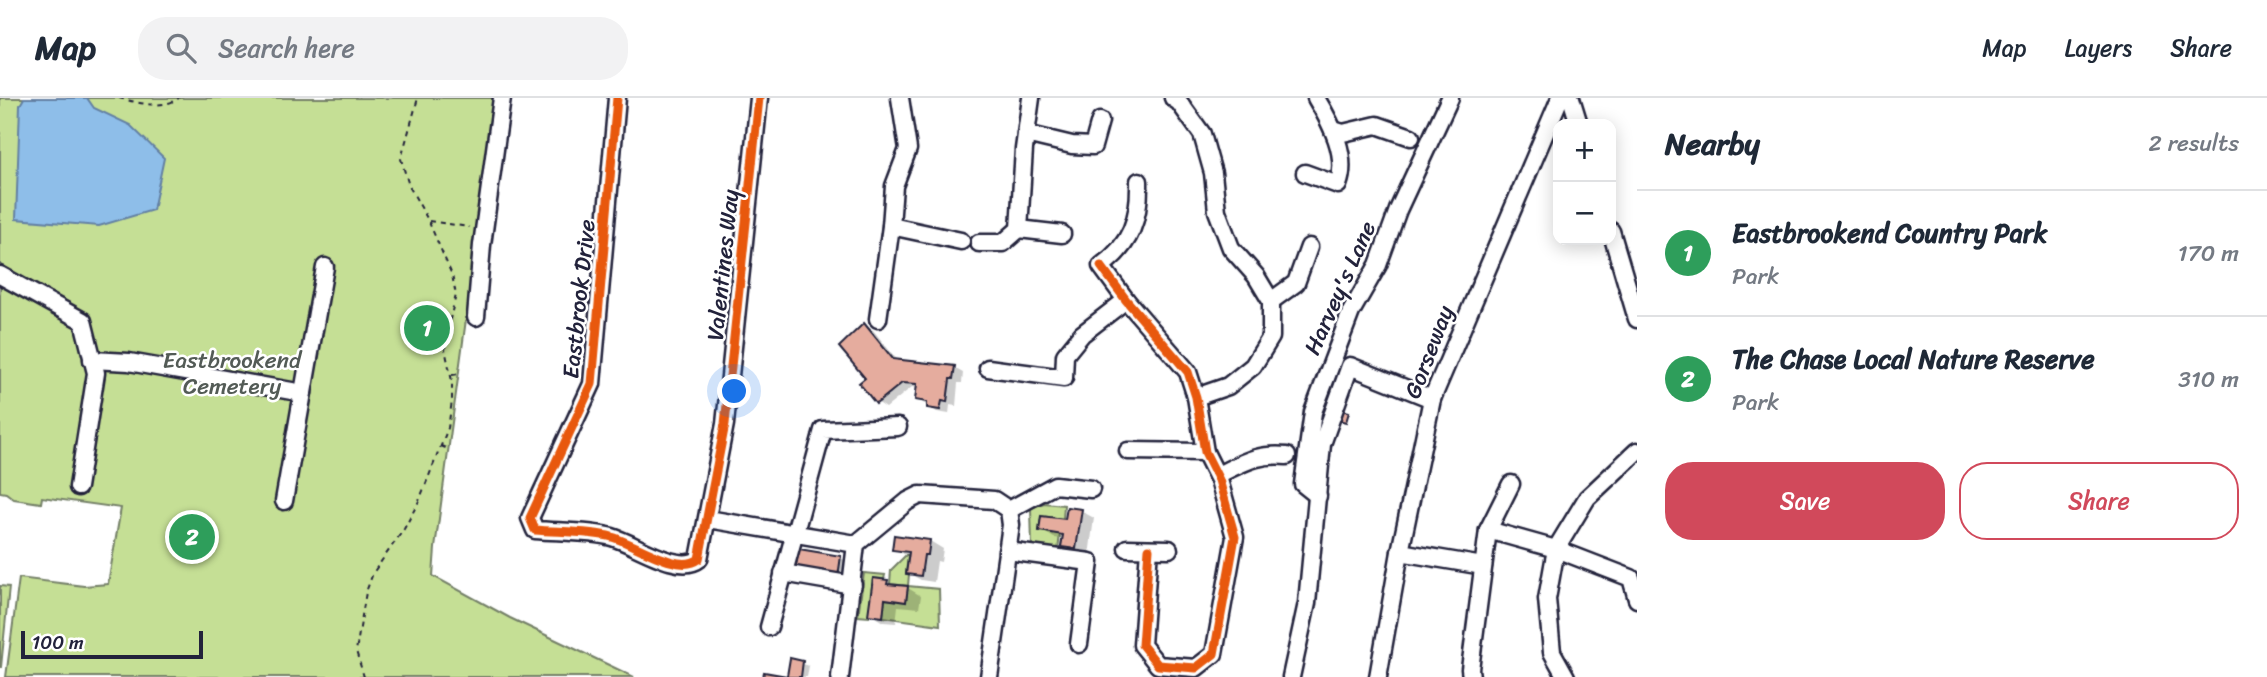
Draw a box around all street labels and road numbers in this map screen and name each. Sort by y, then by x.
street label: Valentines Way [695,187,751,343]
street label: Harvey's Lane [1292,214,1388,362]
street label: Eastbrook Drive [550,217,608,381]
street label: Gorseway [1392,299,1466,405]

